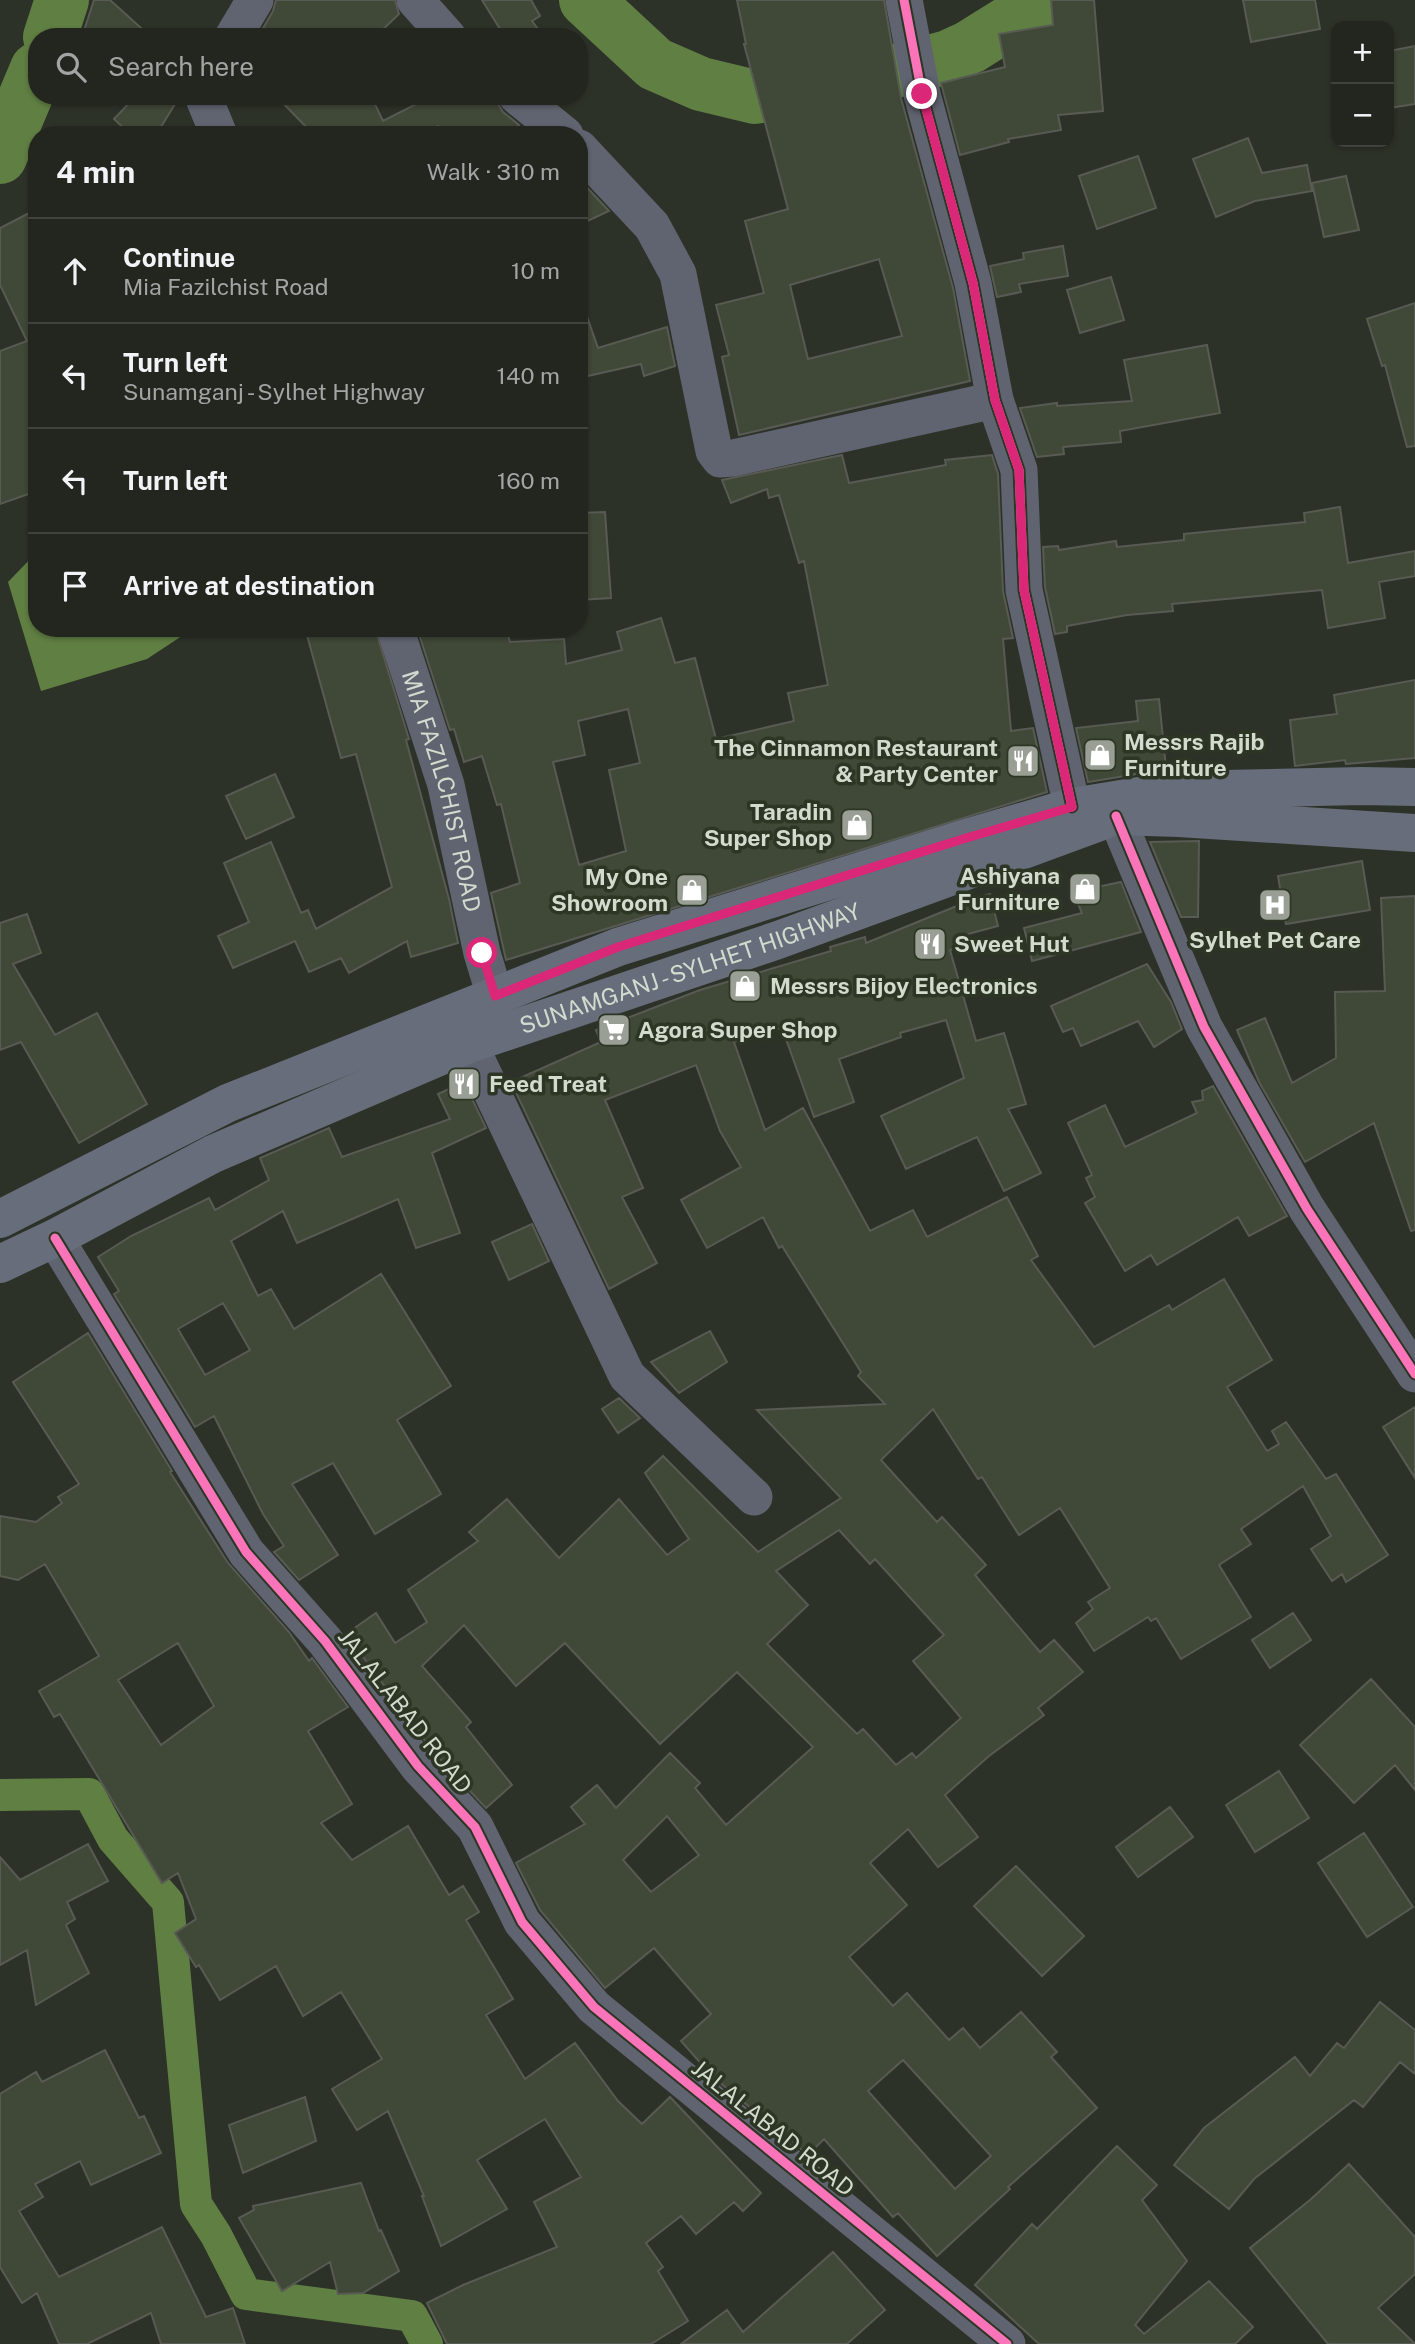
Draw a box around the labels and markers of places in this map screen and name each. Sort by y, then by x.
place label: Messrs Rajib Furniture [1124,728,1264,781]
place label: The Cinnamon Restaurant & Party Center [714,734,998,787]
shop icon: Messrs Rajib Furniture [1081,736,1119,774]
restaurant icon: The Cinnamon Restaurant & Party Center [1004,742,1042,780]
place label: Taradin Super Shop [704,798,832,851]
shop icon: Taradin Super Shop [838,806,876,844]
place label: Ashiyana Furniture [957,862,1060,915]
place label: My One Showroom [551,863,668,916]
shop icon: Ashiyana Furniture [1066,870,1104,908]
shop icon: My One Showroom [673,871,711,909]
hospital icon: Sylhet Pet Care [1256,886,1294,924]
restaurant icon: Sweet Hut [911,925,949,963]
place label: Sylhet Pet Care [1189,926,1361,953]
place label: Sweet Hut [954,930,1070,957]
shop icon: Messrs Bijoy Electronics [726,967,764,1005]
place label: Messrs Bijoy Electronics [770,972,1038,999]
supermarket icon: Agora Super Shop [595,1011,633,1049]
place label: Agora Super Shop [638,1016,838,1043]
restaurant icon: Feed Treat [445,1065,483,1103]
place label: Feed Treat [489,1070,607,1097]

